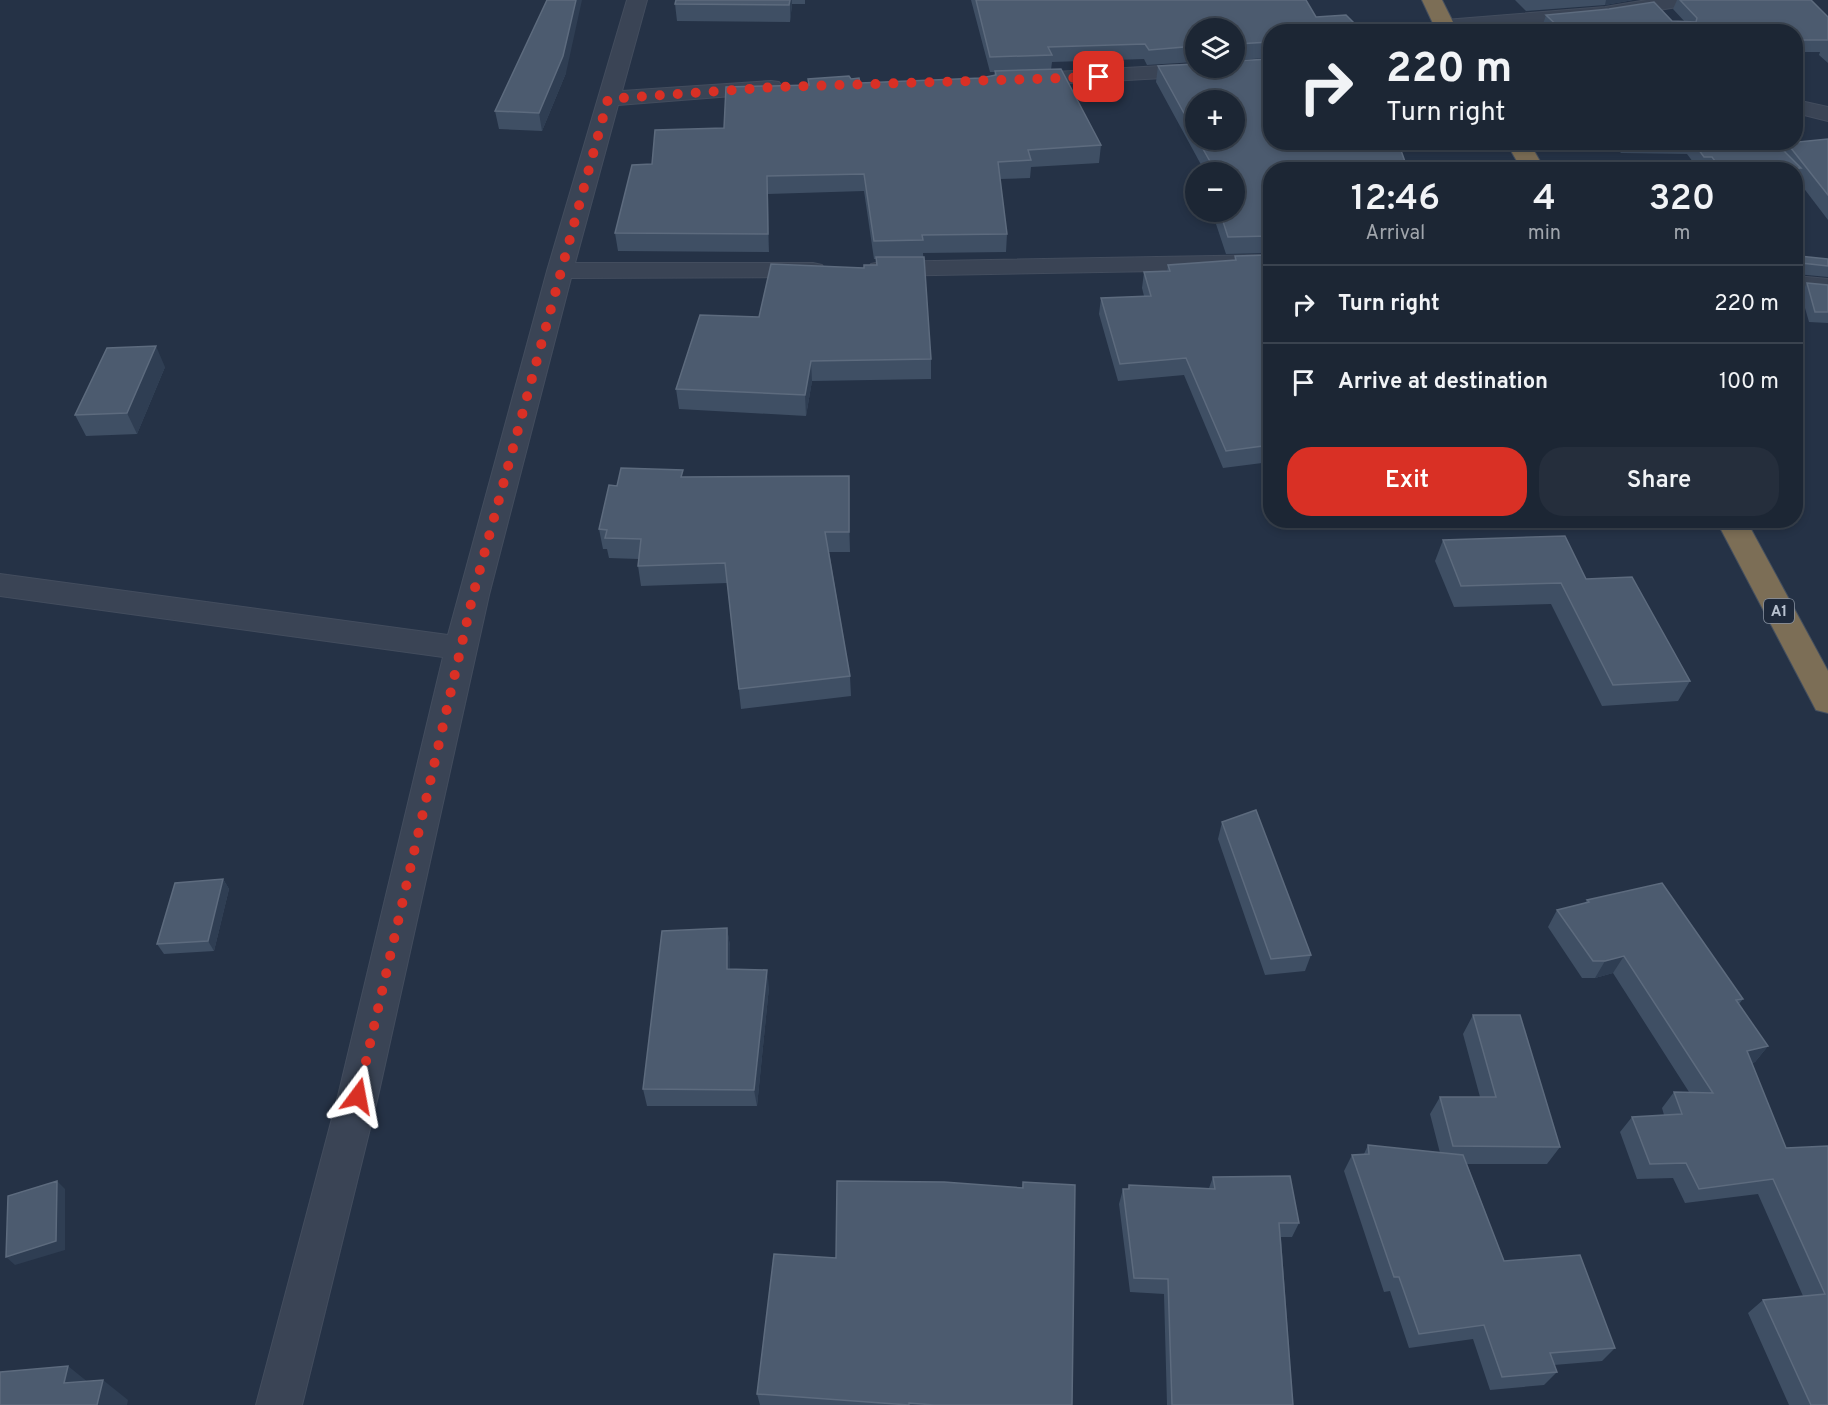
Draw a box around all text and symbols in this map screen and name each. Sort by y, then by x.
map controls [1185,18,1245,222]
button: layers [1185,18,1245,78]
text: 220 m [1386,44,1512,97]
icon: right [1287,48,1365,126]
pin [1073,51,1124,102]
icon: arrive [1082,60,1115,93]
button: + [1185,90,1245,150]
text: Turn right [1386,96,1505,130]
button: − [1185,162,1245,222]
text: 12:46 [1351,177,1440,223]
text: 4 [1533,177,1556,223]
text: 320 [1649,177,1715,223]
text: Arrival [1366,221,1425,247]
text: min [1528,221,1561,247]
text: m [1674,221,1691,247]
icon: right [1287,288,1320,321]
text: Turn right [1338,291,1440,318]
text: 220 m [1714,291,1779,318]
icon: arrive [1287,366,1320,399]
text: Arrive at destination [1338,369,1548,396]
text: 100 m [1719,369,1779,396]
button: Exit [1287,447,1527,516]
button: Share [1539,447,1779,516]
road number: A1 [1764,599,1794,623]
position arrow [326,1064,390,1128]

